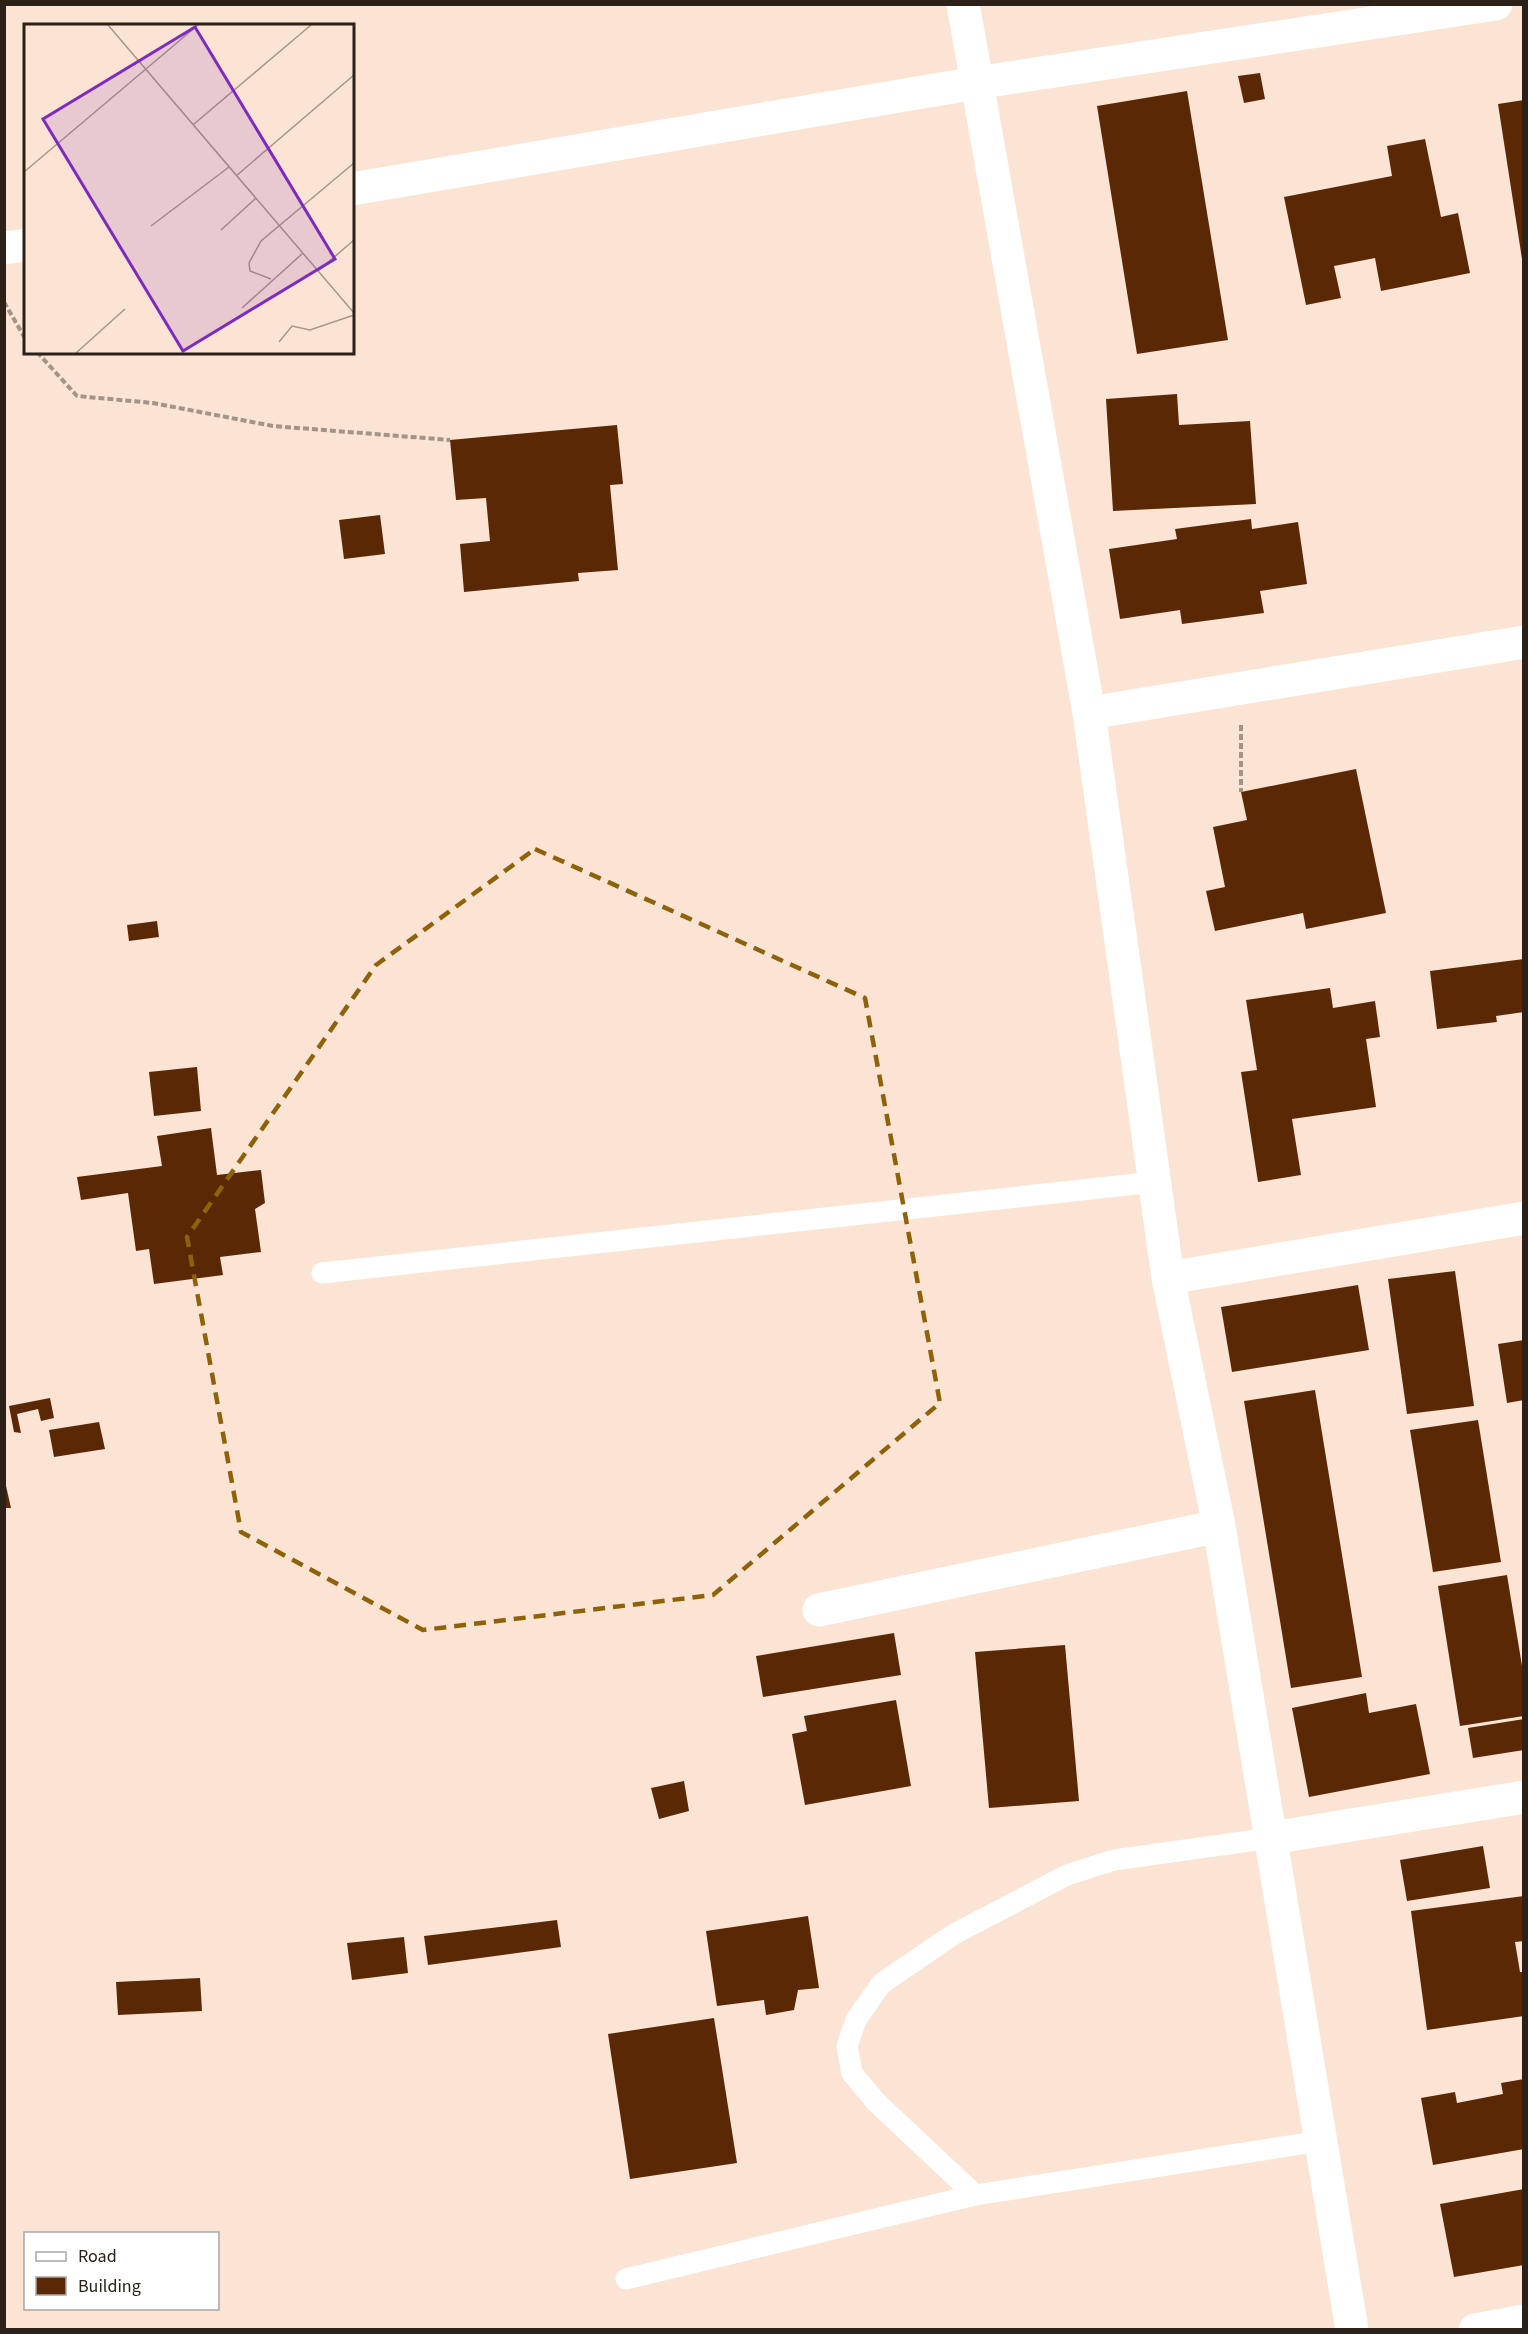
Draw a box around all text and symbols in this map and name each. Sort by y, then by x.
inset map [24,24,354,354]
legend [24,2232,219,2310]
text: Road [78,2244,117,2269]
text: Building [78,2274,141,2299]

